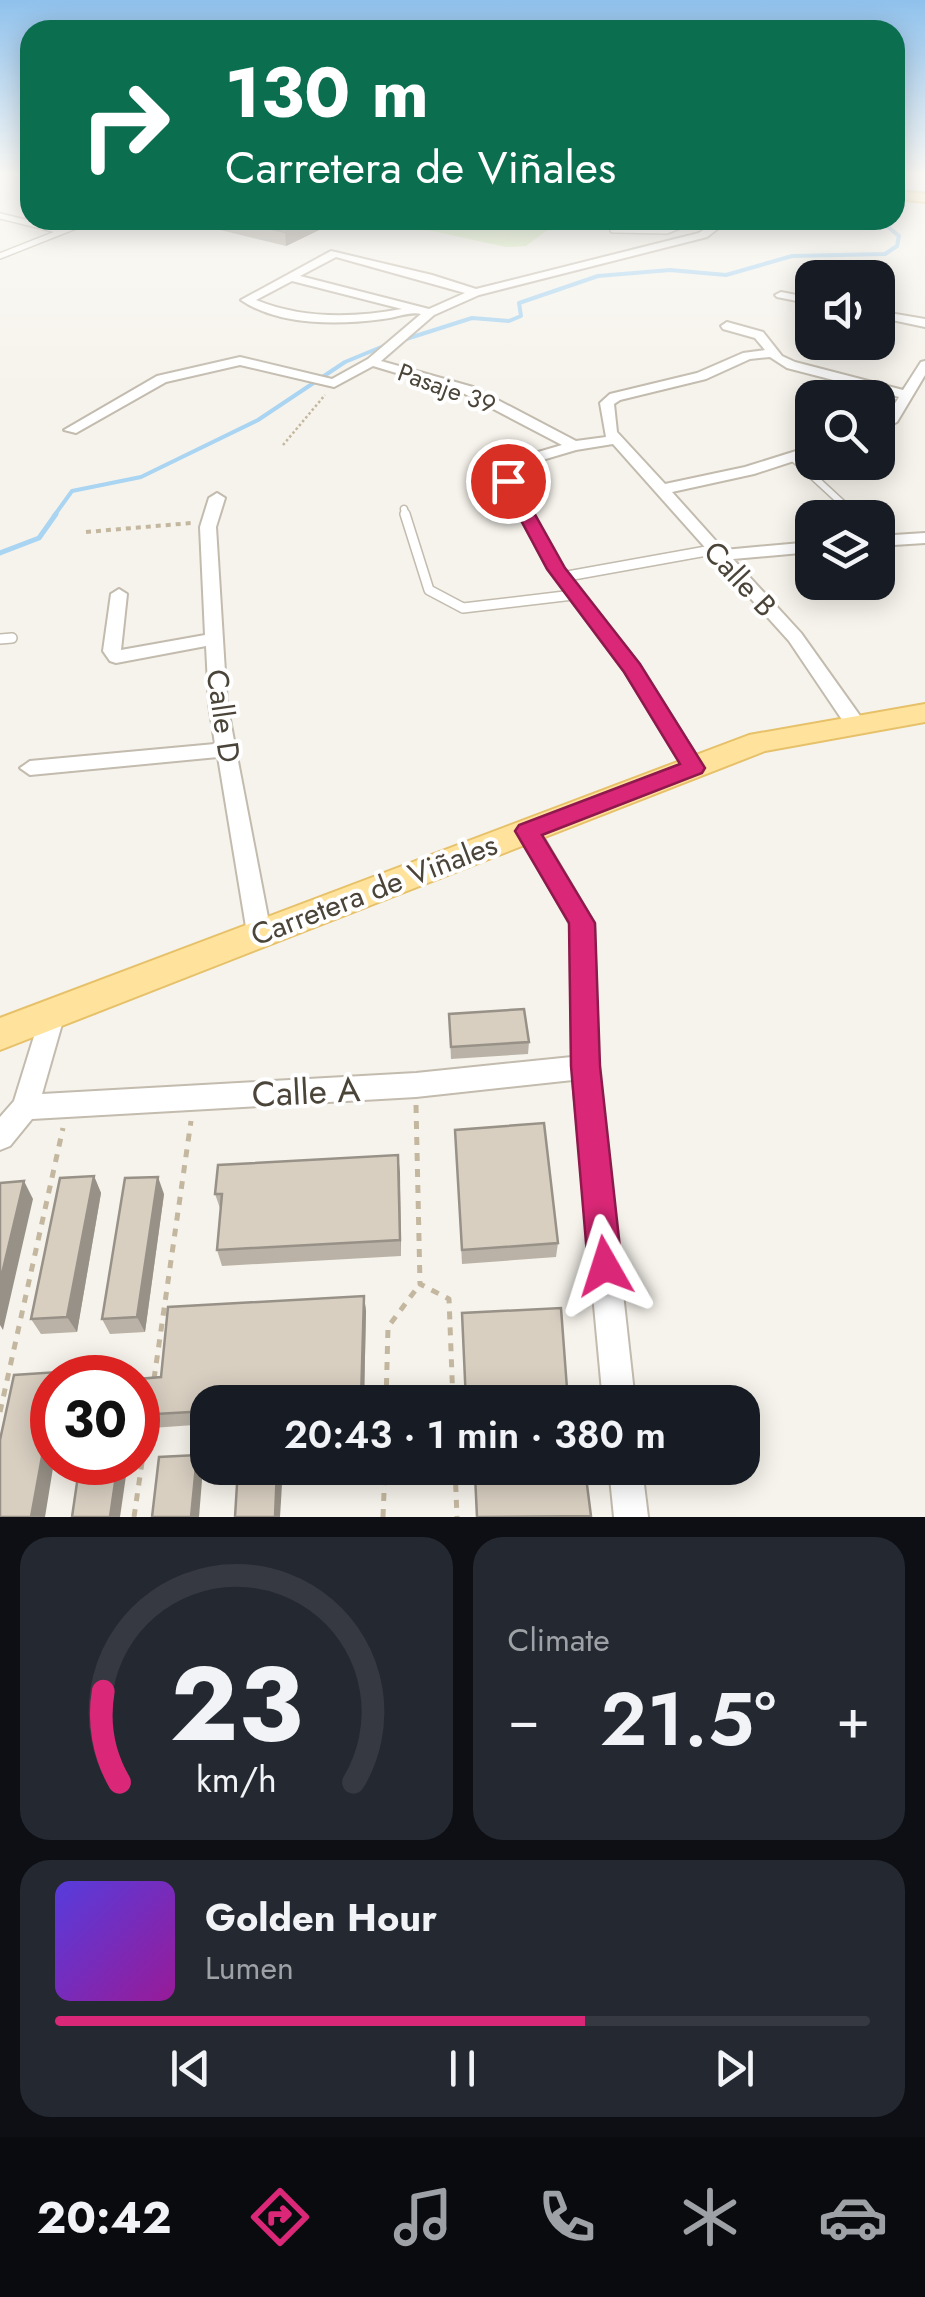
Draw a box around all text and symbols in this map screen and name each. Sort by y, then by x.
text: 130 m [225,42,429,143]
icon: right [60,60,190,190]
text: Carretera de Viñales [225,135,616,200]
map controls [795,260,895,600]
button: sound [795,260,895,360]
street label: Pasaje 39 [393,354,501,422]
button: search [795,380,895,480]
pin [466,439,551,524]
icon: arrive [481,454,536,509]
button: layers [795,500,895,600]
street label: Calle B [694,531,787,626]
street label: Calle D [196,667,251,765]
street label: Carretera de Viñales [244,823,503,956]
street label: Calle A [250,1064,362,1120]
position arrow [553,1214,657,1318]
speed limit sign: 30 [30,1355,160,1485]
text: 20:43 · 1 min · 380 m [284,1407,666,1462]
text: Climate [508,1617,610,1663]
text: 23 [170,1629,303,1779]
text: 21.5° [600,1665,776,1773]
text: − [508,1679,540,1759]
text: + [836,1679,870,1759]
text: km/h [196,1754,277,1805]
text: Golden Hour [205,1890,437,1945]
text: Lumen [205,1945,294,1991]
icon: previous [163,2041,218,2096]
icon: pause [435,2041,490,2096]
icon: next [707,2041,762,2096]
icon: directions [245,2182,315,2252]
icon: music [388,2182,458,2252]
icon: phone [532,2182,602,2252]
icon: climate [675,2182,745,2252]
icon: car [818,2182,888,2252]
text: 20:42 [37,2185,171,2250]

